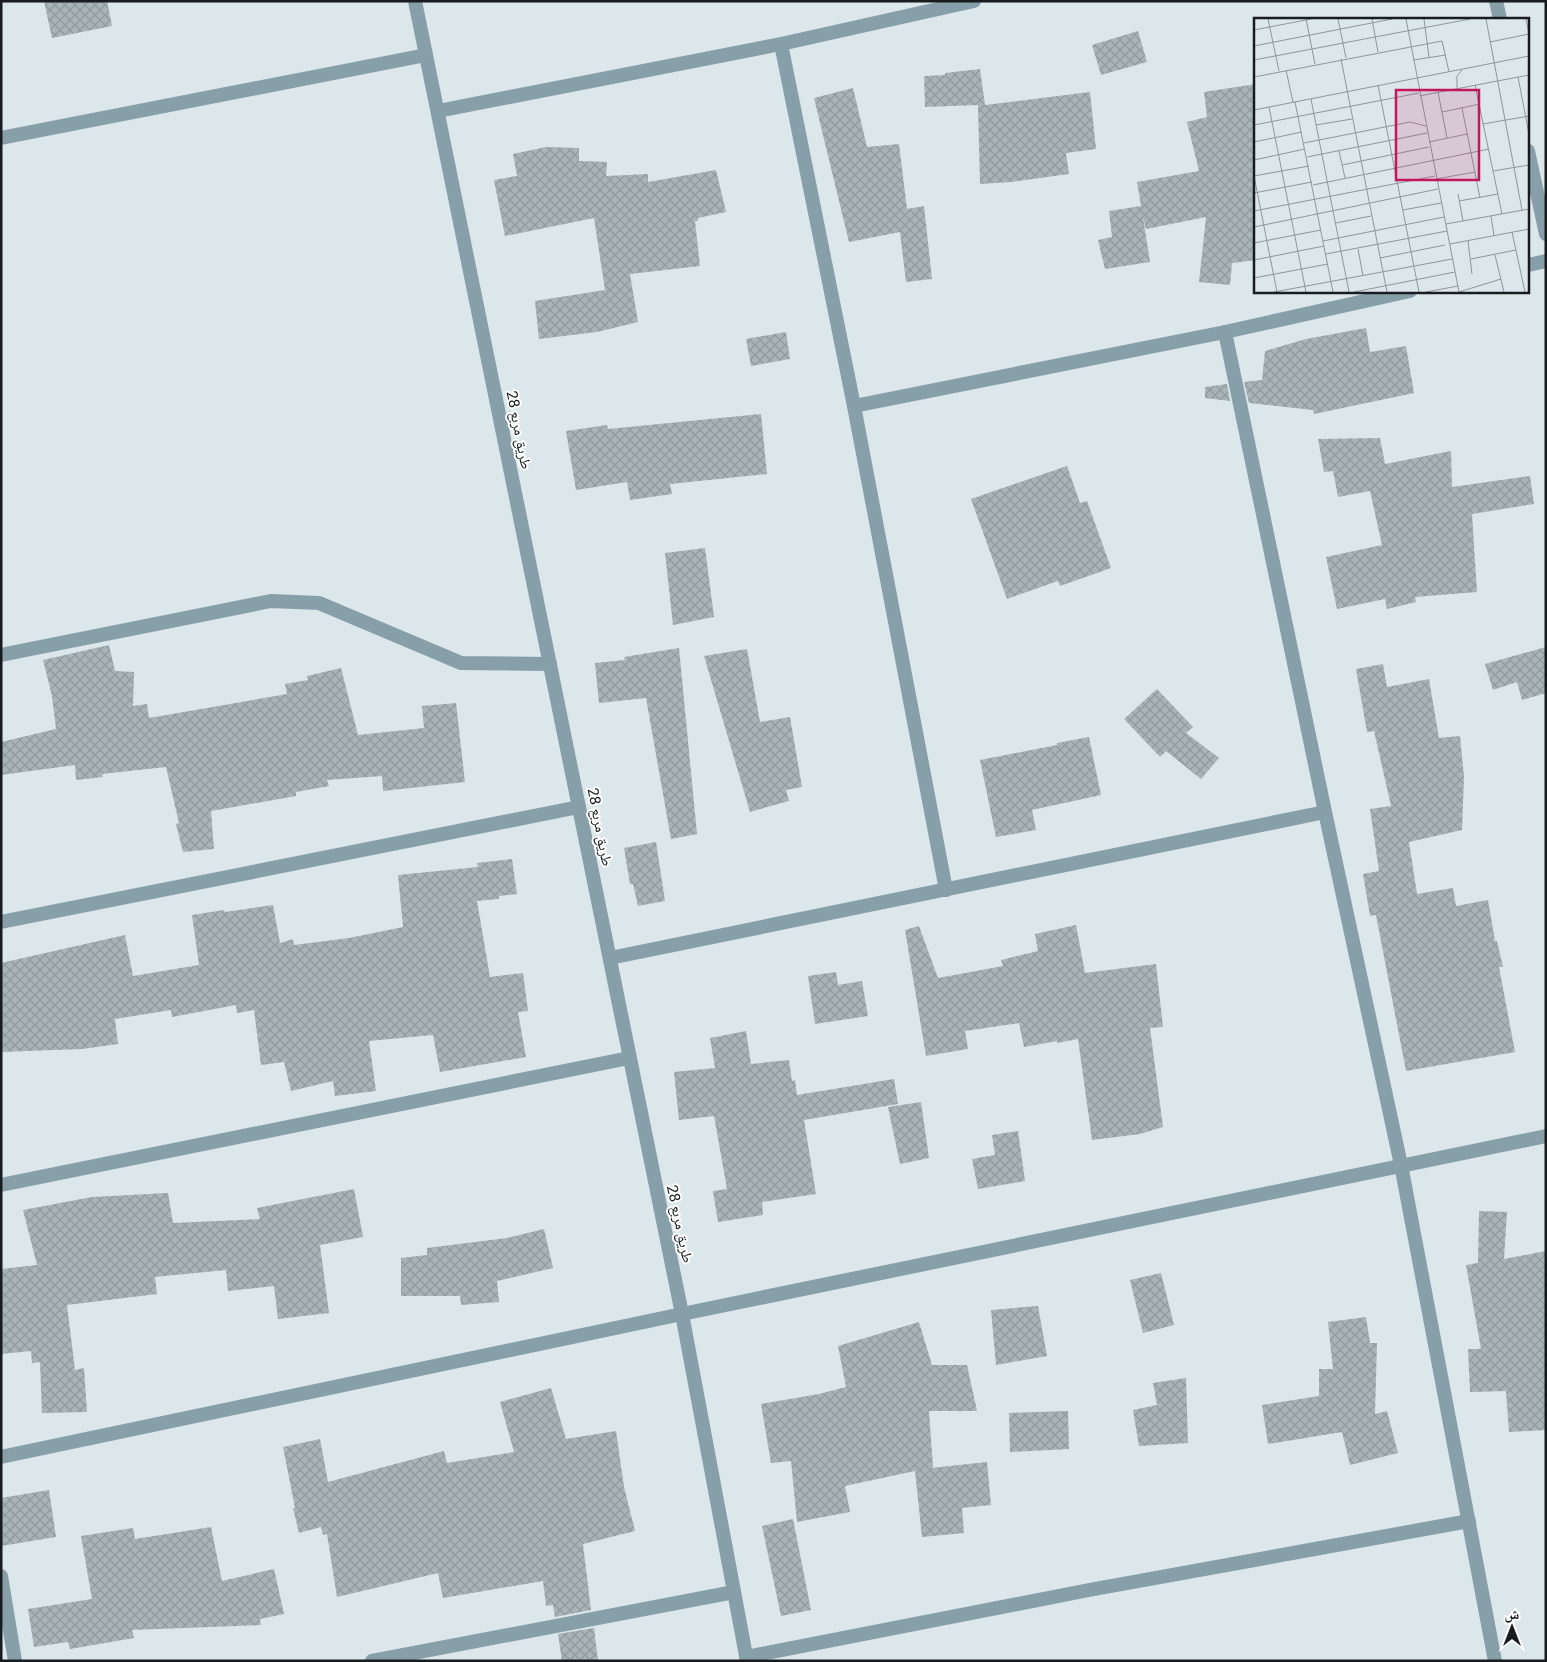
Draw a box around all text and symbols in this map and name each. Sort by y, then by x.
inset map [1254,18,1530,292]
street label: طريق مربع 28 [502,389,535,471]
street label: طريق مربع 28 [583,786,616,868]
street label: طريق مربع 28 [662,1183,697,1265]
north arrow [1487,1602,1537,1652]
text: ش [1505,1606,1520,1623]

